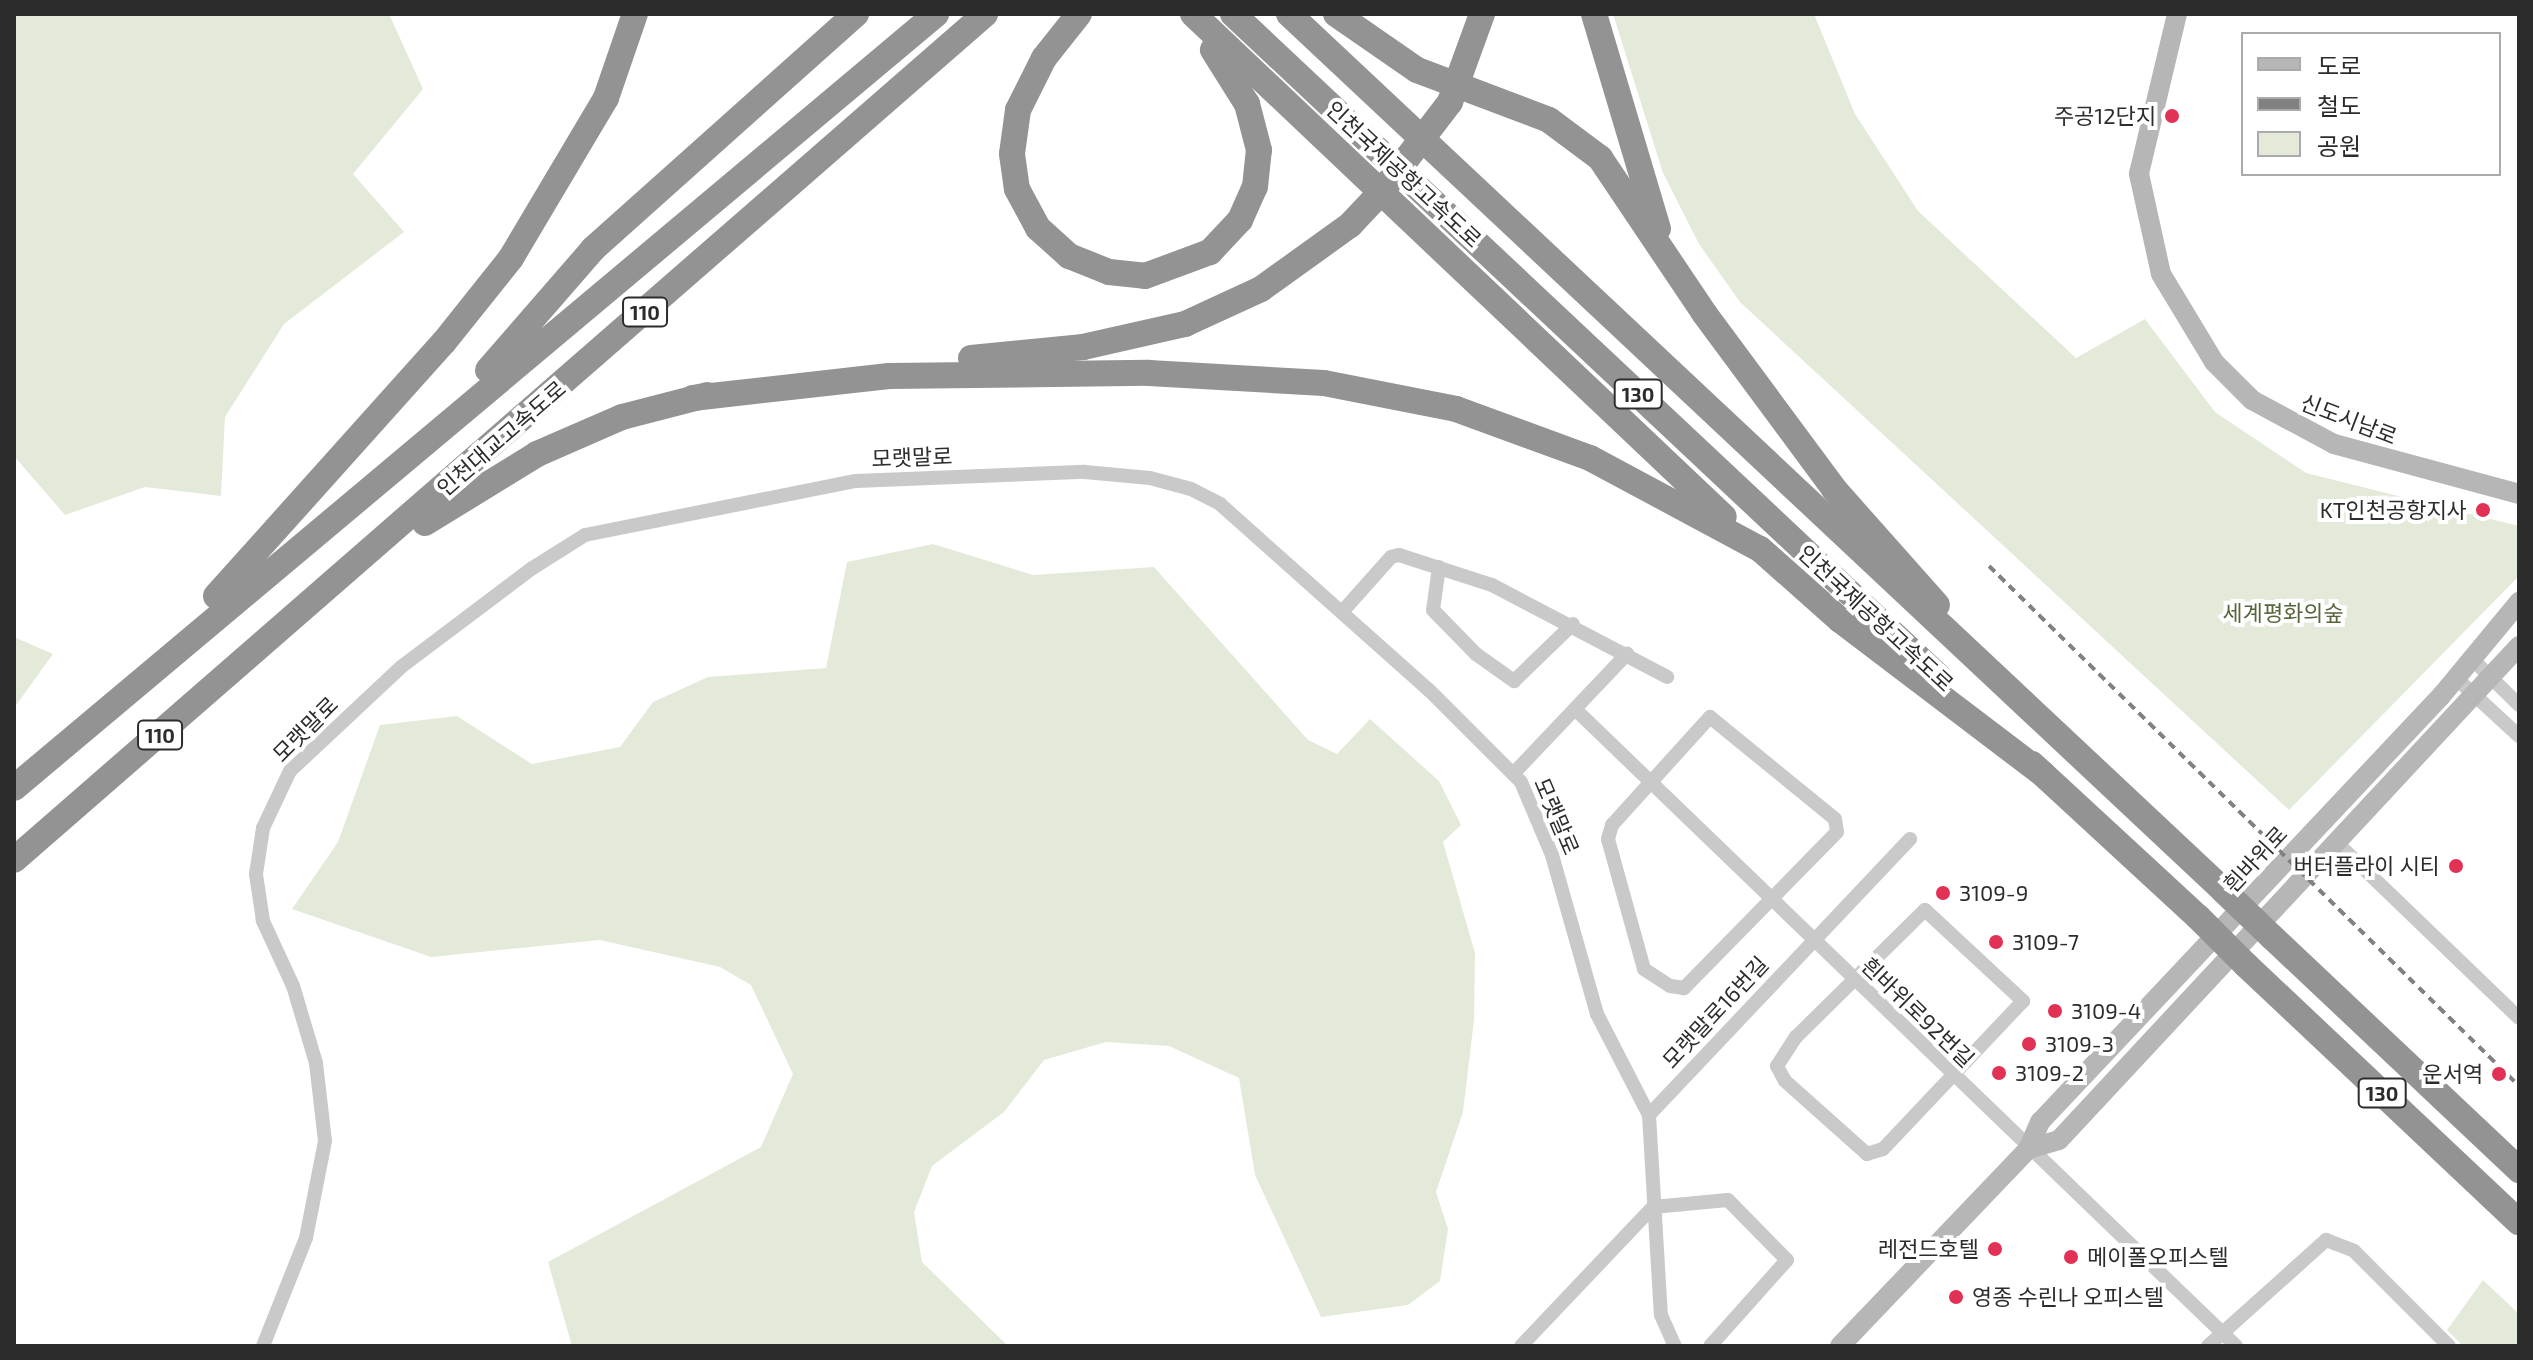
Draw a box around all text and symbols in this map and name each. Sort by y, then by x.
legend [2241,32,2501,176]
text: 도로 [2317,51,2361,80]
text: 철도 [2317,91,2361,120]
street label: 인천국제공항고속도로 [1321,95,1487,253]
place label: 주공12단지 [2054,103,2156,129]
marker: 주공12단지 [2163,107,2181,125]
text: 공원 [2317,131,2361,160]
road number: 110 [621,296,669,328]
street label: 인천대교고속도로 [431,375,571,501]
road number: 130 [1612,378,1664,410]
street label: 신도시남로 [2297,389,2401,449]
street label: 모랫말로 [871,442,953,472]
place label: KT인천공항지사 [2320,497,2467,523]
marker: KT인천공항지사 [2474,501,2492,519]
street label: 인천국제공항고속도로 [1793,539,1959,697]
park label: 세계평화의숲 [2222,600,2344,626]
street label: 모랫말로 [267,691,343,767]
road number: 110 [136,719,184,751]
street label: 모랫말로 [1529,774,1585,858]
street label: 흰바위로 [2218,820,2292,898]
place label: 버터플라이 시티 [2293,853,2440,879]
marker: 버터플라이 시티 [2447,857,2465,875]
place label: 3109-9 [1959,880,2028,906]
marker: 3109-9 [1934,884,1952,902]
place label: 3109-7 [2012,929,2079,955]
marker: 3109-7 [1987,933,2005,951]
street label: 모랫말로16번길 [1657,951,1773,1073]
street label: 흰바위로92번길 [1856,952,1980,1072]
place label: 3109-4 [2071,998,2141,1024]
marker: 3109-4 [2046,1002,2064,1020]
place label: 3109-3 [2045,1031,2114,1057]
marker: 3109-3 [2020,1035,2038,1053]
place label: 3109-2 [2015,1060,2084,1086]
place label: 운서역 [2422,1061,2483,1087]
marker: 3109-2 [1990,1064,2008,1082]
marker: 운서역 [2490,1065,2508,1083]
road number: 130 [2356,1077,2408,1109]
place label: 레전드호텔 [1878,1236,1979,1262]
marker: 레전드호텔 [1986,1240,2004,1258]
place label: 메이폴오피스텔 [2087,1244,2229,1270]
marker: 메이폴오피스텔 [2062,1248,2080,1266]
place label: 영종 수린나 오피스텔 [1972,1284,2164,1310]
marker: 영종 수린나 오피스텔 [1947,1288,1965,1306]

